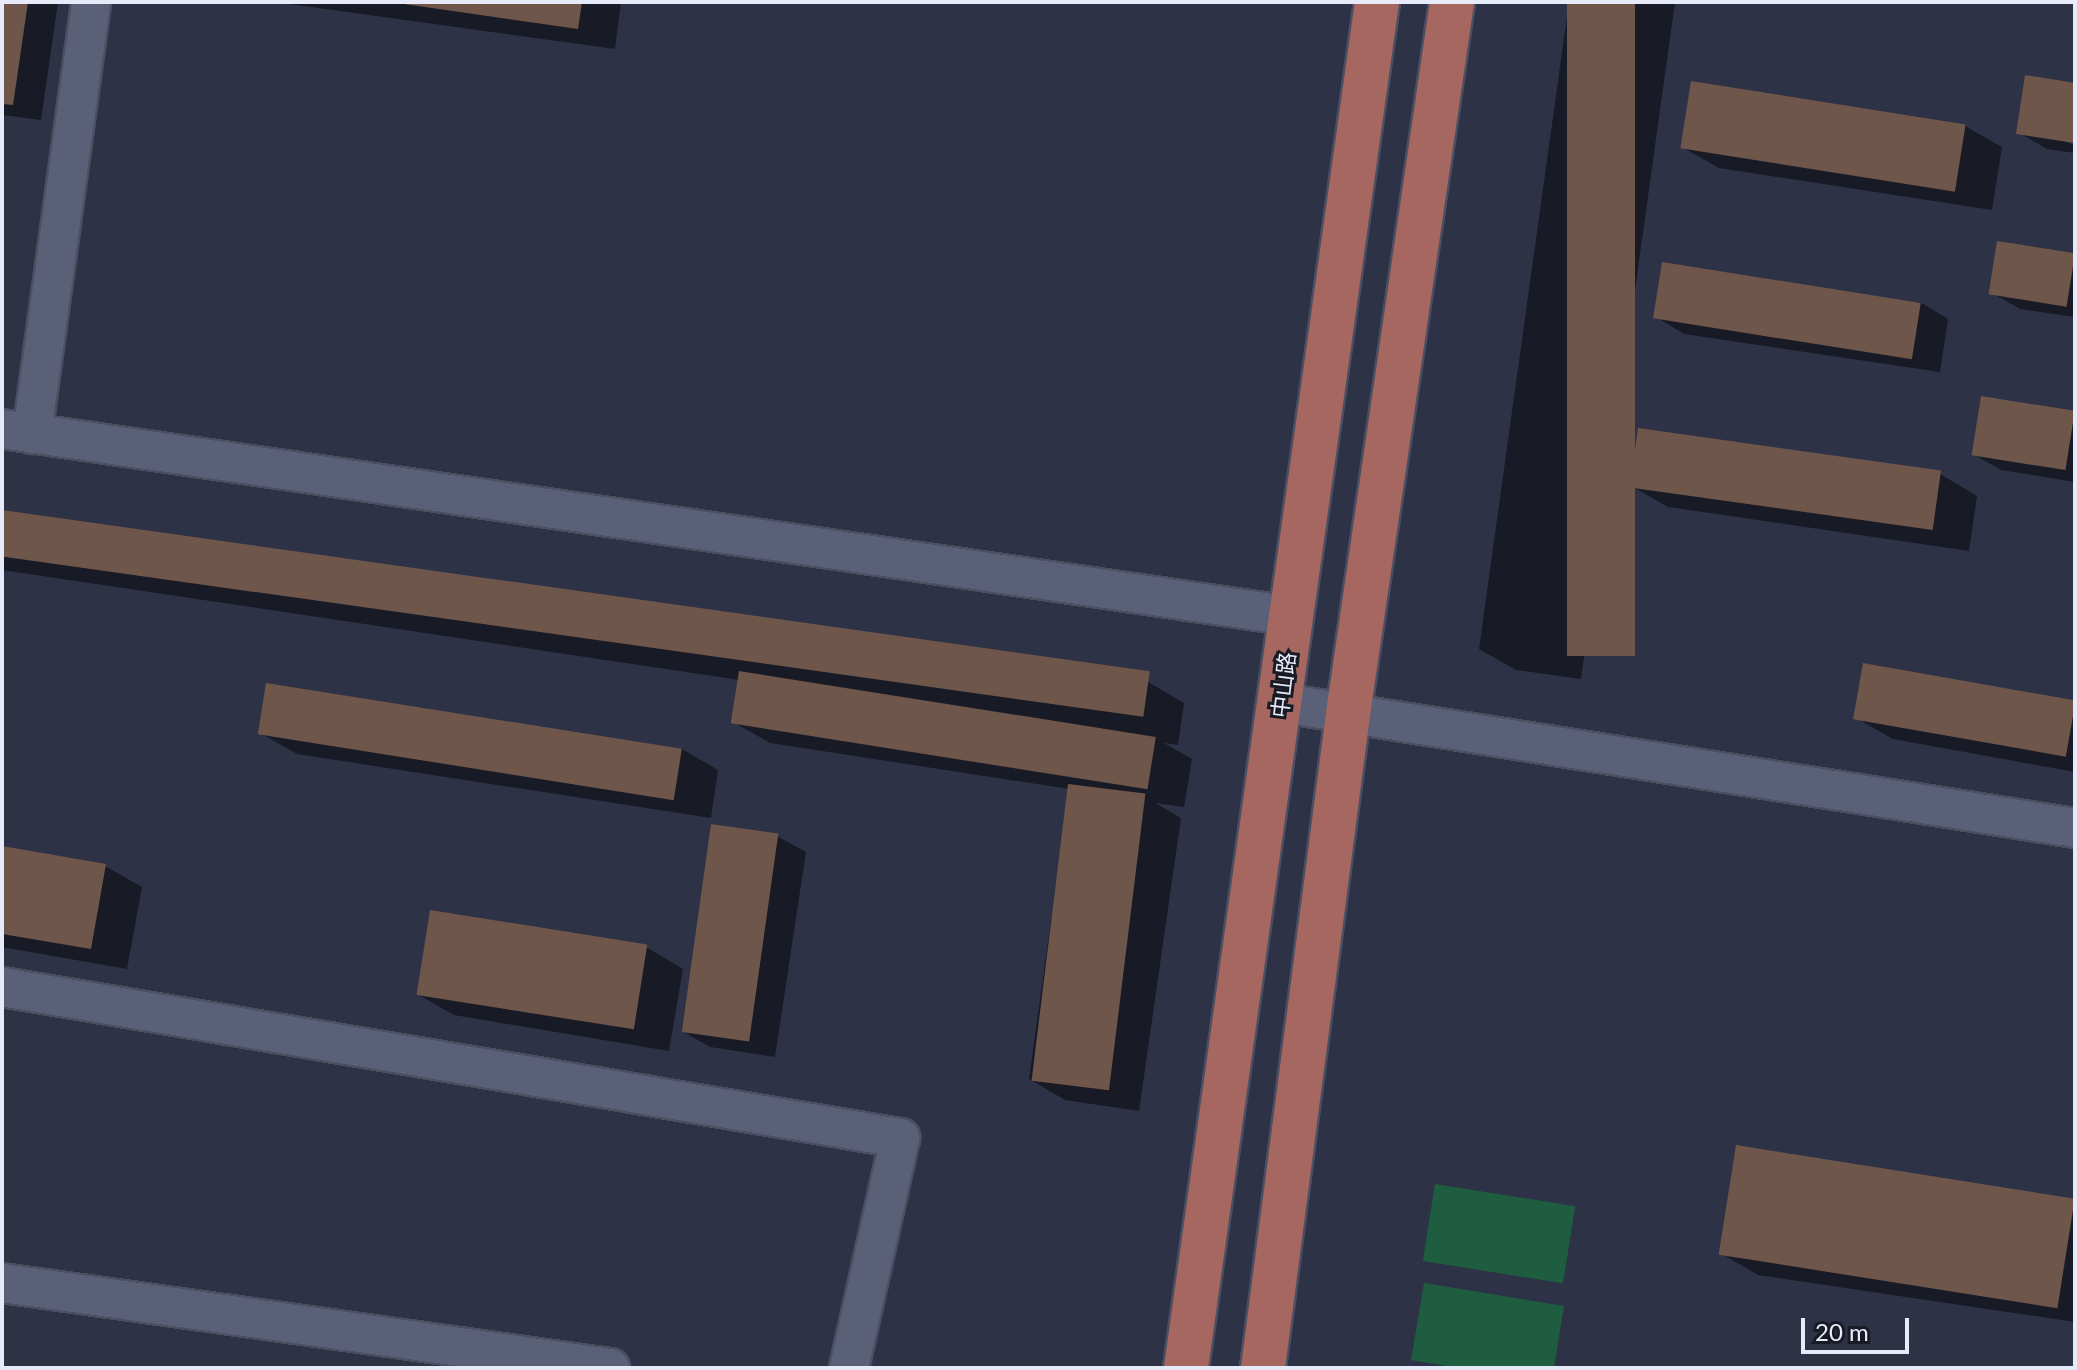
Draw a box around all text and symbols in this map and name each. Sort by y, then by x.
street label: 中山路 [1266,651,1300,719]
scale bar [1805,1302,1913,1352]
text: 20 m [1815,1317,1869,1346]

